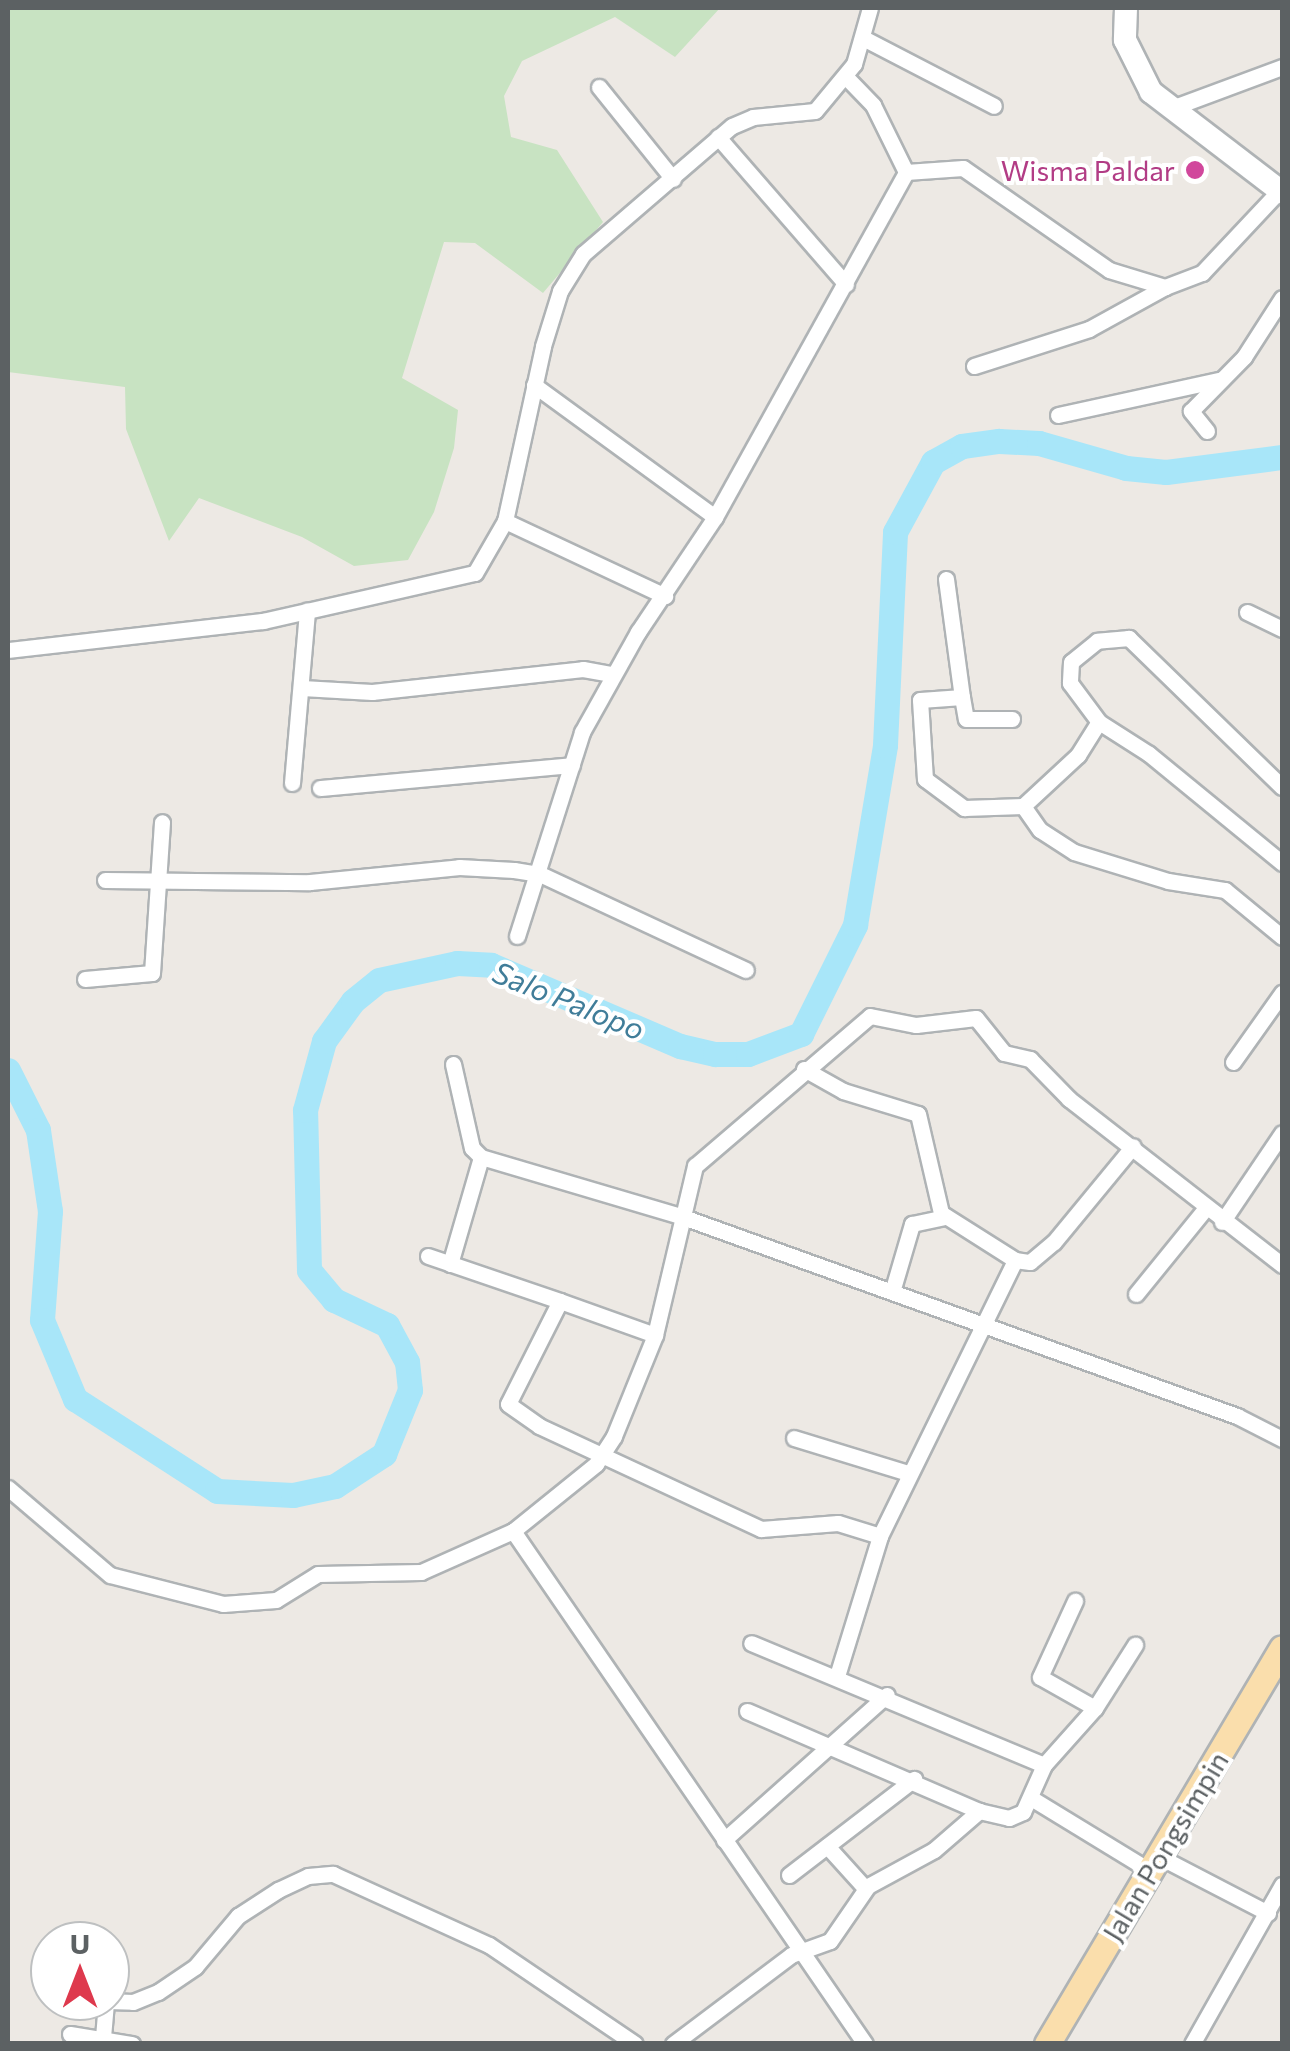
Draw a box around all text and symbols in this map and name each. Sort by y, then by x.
place label: Wisma Paldar [1001,153,1175,187]
marker: Wisma Paldar [1184,159,1206,181]
water label: Salo Palopo [488,953,650,1047]
street label: Jalan Pongsimpin [1095,1745,1235,1947]
north arrow [30,1921,130,2021]
text: U [70,1926,90,1960]

